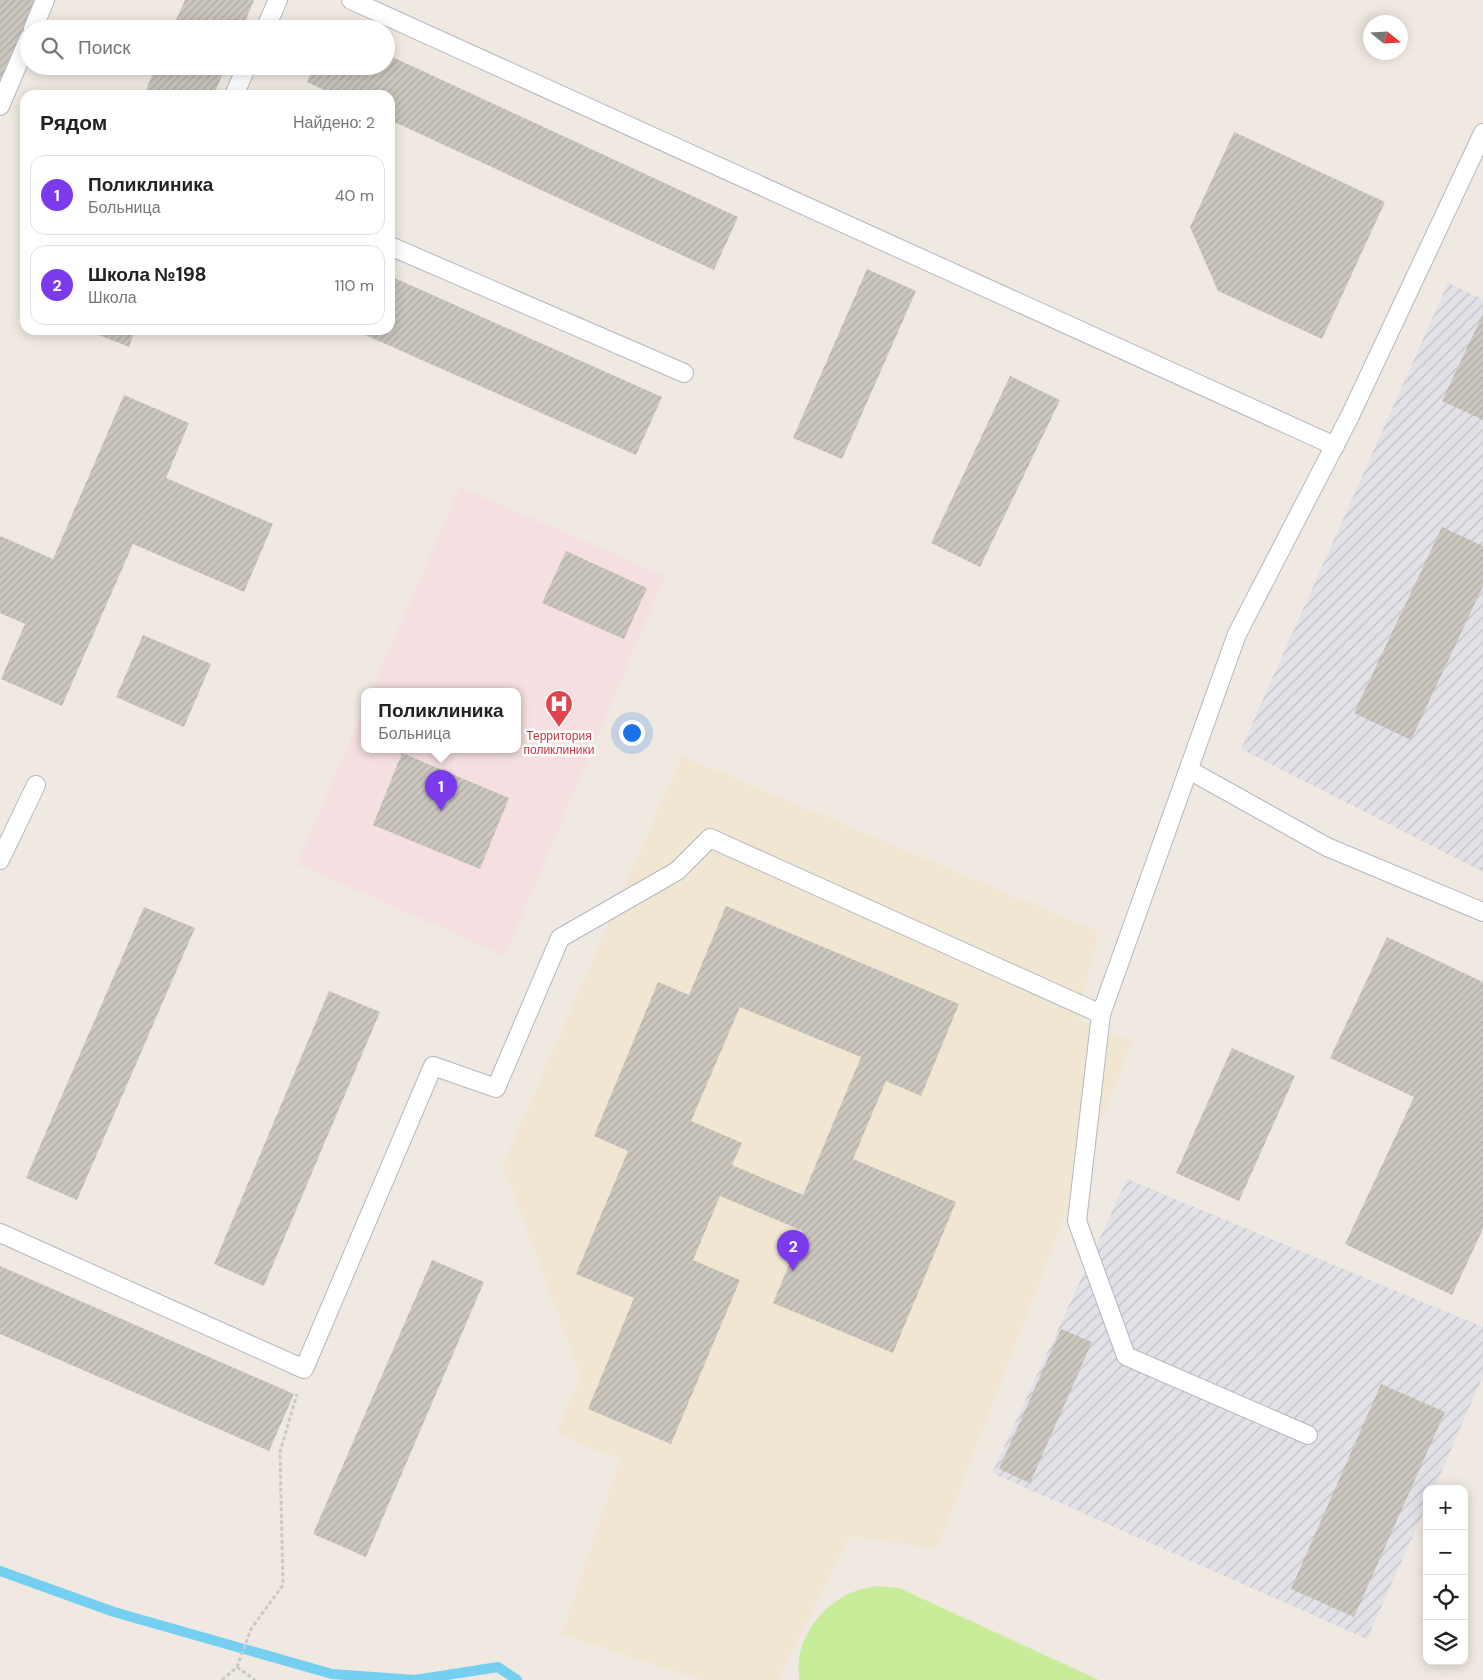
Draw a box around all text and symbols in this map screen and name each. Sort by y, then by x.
north arrow [1363,15,1408,60]
search box [20,20,395,75]
icon: search [38,34,66,62]
text: Поиск [78,35,131,60]
text: Рядом [40,109,107,137]
text: Найдено: 2 [293,112,375,133]
text: Поликлиника [88,172,213,197]
text: 1 [54,185,60,206]
text: 40 m [335,185,374,206]
text: Больница [88,197,161,218]
text: Школа №198 [88,262,207,287]
text: 2 [52,275,62,296]
text: 110 m [335,275,374,296]
text: Школа [88,287,137,308]
popup [361,688,521,753]
hospital icon: Территория поликлиники [544,689,574,728]
text: Поликлиника [378,698,504,723]
your location [619,720,645,746]
text: Больница [378,723,451,744]
place label: Территория поликлиники [524,728,595,758]
pin: 1 [425,770,457,811]
pin: 2 [777,1230,809,1271]
map controls [1423,1485,1468,1665]
button: + [1423,1485,1468,1530]
button: − [1423,1530,1468,1575]
button: locate [1423,1575,1468,1620]
button: layers [1423,1620,1468,1665]

